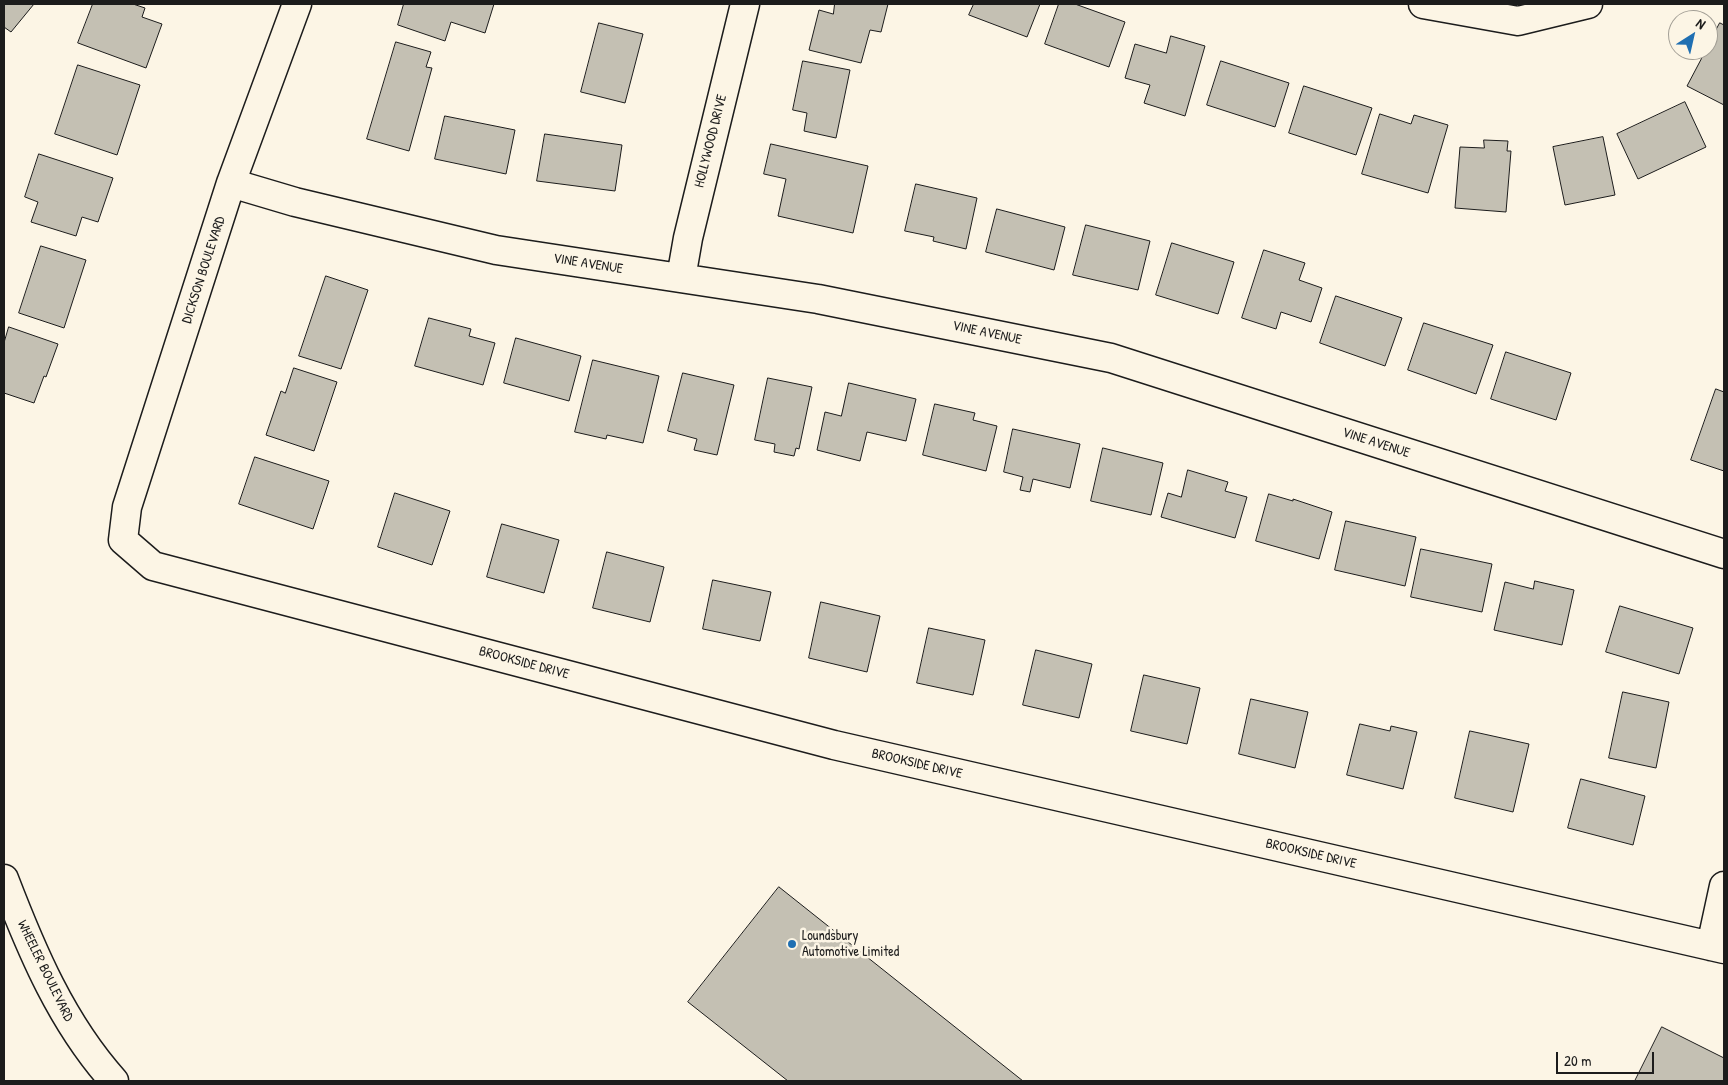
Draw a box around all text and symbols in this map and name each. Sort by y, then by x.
north arrow [1668,10,1718,60]
text: N [1693,13,1710,33]
street label: HOLLYWOOD DRIVE [691,93,731,189]
street label: DICKSON BOULEVARD [179,214,229,326]
street label: VINE AVENUE [552,250,624,278]
street label: VINE AVENUE [951,317,1023,349]
street label: VINE AVENUE [1340,424,1412,462]
street label: BROOKSIDE DRIVE [477,643,571,683]
street label: BROOKSIDE DRIVE [870,745,964,783]
street label: BROOKSIDE DRIVE [1264,835,1358,873]
street label: WHEELER BOULEVARD [13,918,77,1024]
place label: Loundsbury Automotive Limited [802,928,899,960]
marker: Loundsbury Automotive Limited [786,938,798,950]
scale bar [1558,1042,1656,1074]
text: 20 m [1564,1050,1591,1071]

